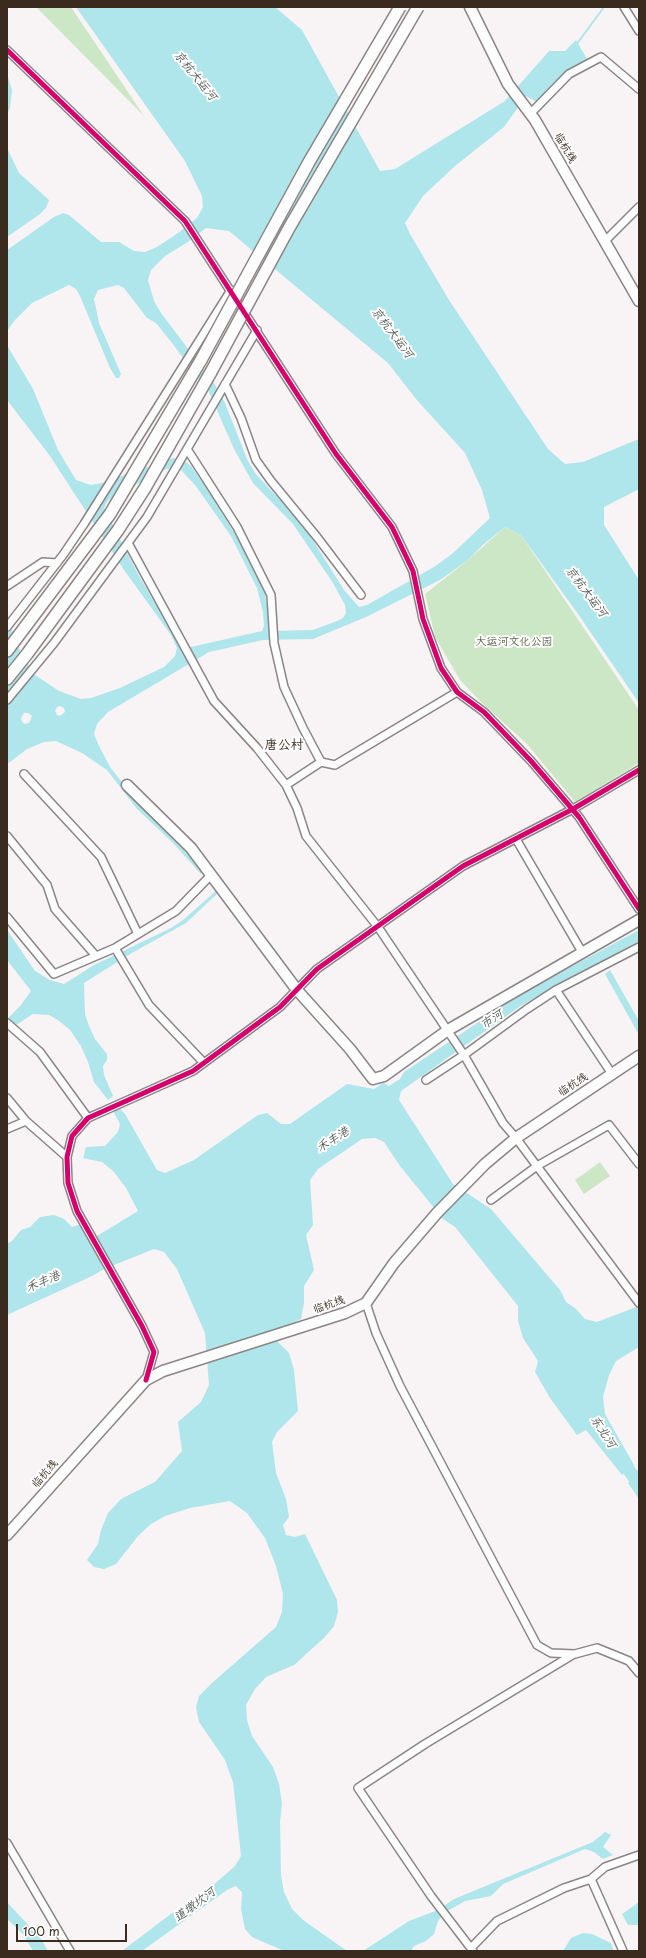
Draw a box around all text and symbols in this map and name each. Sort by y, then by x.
water label: 京杭大运河 [171,48,219,104]
street label: 临杭线 [551,130,579,166]
water label: 京杭大运河 [368,305,416,361]
water label: 京杭大运河 [562,564,610,620]
park label: 大运河文化公园 [476,635,552,649]
district label: 唐公村 [265,737,303,753]
water label: 市河 [478,1007,506,1033]
street label: 临杭线 [556,1070,590,1100]
water label: 禾丰港 [314,1124,352,1156]
water label: 禾丰港 [24,1268,62,1296]
street label: 临杭线 [311,1293,347,1317]
water label: 东北河 [587,1413,619,1451]
street label: 临杭线 [29,1457,61,1491]
water label: 道墩坎河 [171,1885,219,1925]
scale bar [18,1916,129,1942]
text: 100 m [23,1922,60,1940]

